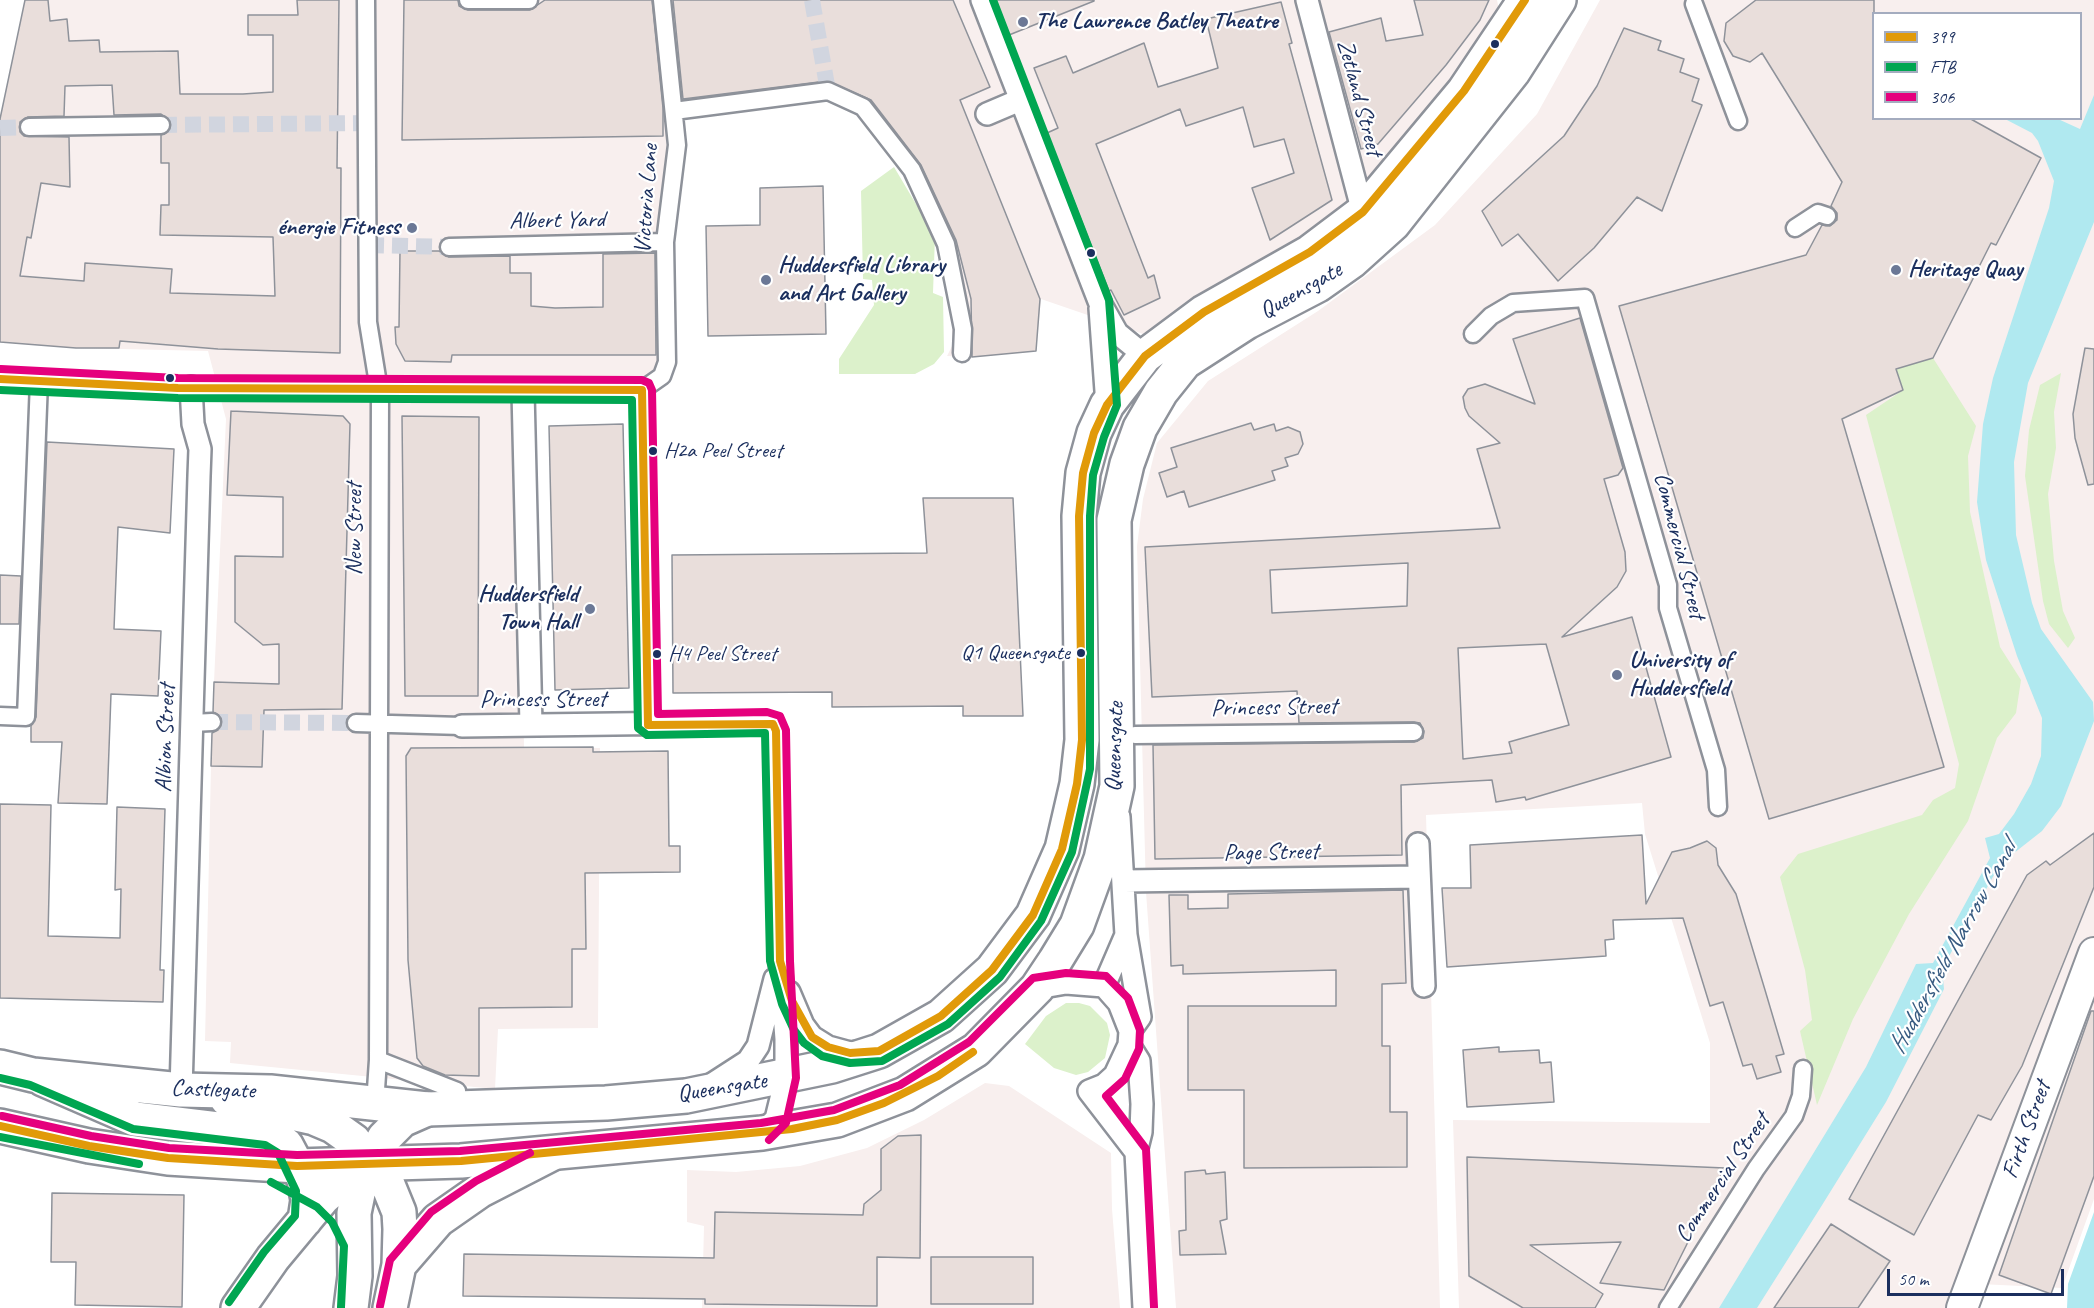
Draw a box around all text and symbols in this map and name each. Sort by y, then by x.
place label: The Lawrence Batley Theatre [1035,8,1278,36]
legend [1872,12,2082,120]
marker: The Lawrence Batley Theatre [1016,15,1030,29]
text: 399 [1930,26,1954,48]
street label: Zetland Street [1330,37,1388,159]
unlabelled marker [1489,38,1501,50]
text: FTB [1930,56,1955,78]
text: 306 [1930,86,1954,108]
street label: Victoria Lane [629,143,665,255]
street label: Albert Yard [509,206,605,236]
place label: énergie Fitness [277,214,400,242]
marker: énergie Fitness [405,221,419,235]
unlabelled marker [1085,247,1097,259]
place label: Huddersfield Library and Art Gallery [778,252,945,308]
street label: Queensgate [1255,256,1347,326]
place label: Heritage Quay [1908,256,2022,284]
marker: Heritage Quay [1889,263,1903,277]
marker: Huddersfield Library and Art Gallery [759,273,773,287]
unlabelled marker [164,372,176,384]
place label: H2a Peel Street [664,438,782,464]
marker: H2a Peel Street [647,445,659,457]
street label: Commercial Street [1647,470,1711,622]
street label: New Street [341,483,369,575]
place label: Huddersfield Town Hall [478,581,578,637]
marker: Huddersfield Town Hall [583,602,597,616]
place label: Q1 Queensgate [961,640,1070,666]
place label: H4 Peel Street [668,641,777,667]
marker: Q1 Queensgate [1075,647,1087,659]
place label: University of Huddersfield [1629,647,1732,703]
marker: H4 Peel Street [651,648,663,660]
marker: University of Huddersfield [1610,668,1624,682]
street label: Albion Street [150,683,182,793]
street label: Princess Street [480,686,606,714]
street label: Princess Street [1211,692,1337,724]
street label: Queensgate [1099,701,1131,793]
water label: Huddersfield Narrow Canal [1882,837,2024,1059]
street label: Page Street [1223,838,1319,868]
street label: Queensgate [675,1067,769,1109]
street label: Castlegate [171,1074,255,1106]
street label: Firth Street [1996,1078,2058,1182]
street label: Commercial Street [1669,1108,1777,1248]
scale bar [1890,1257,2067,1295]
text: 50 m [1898,1268,1929,1290]

